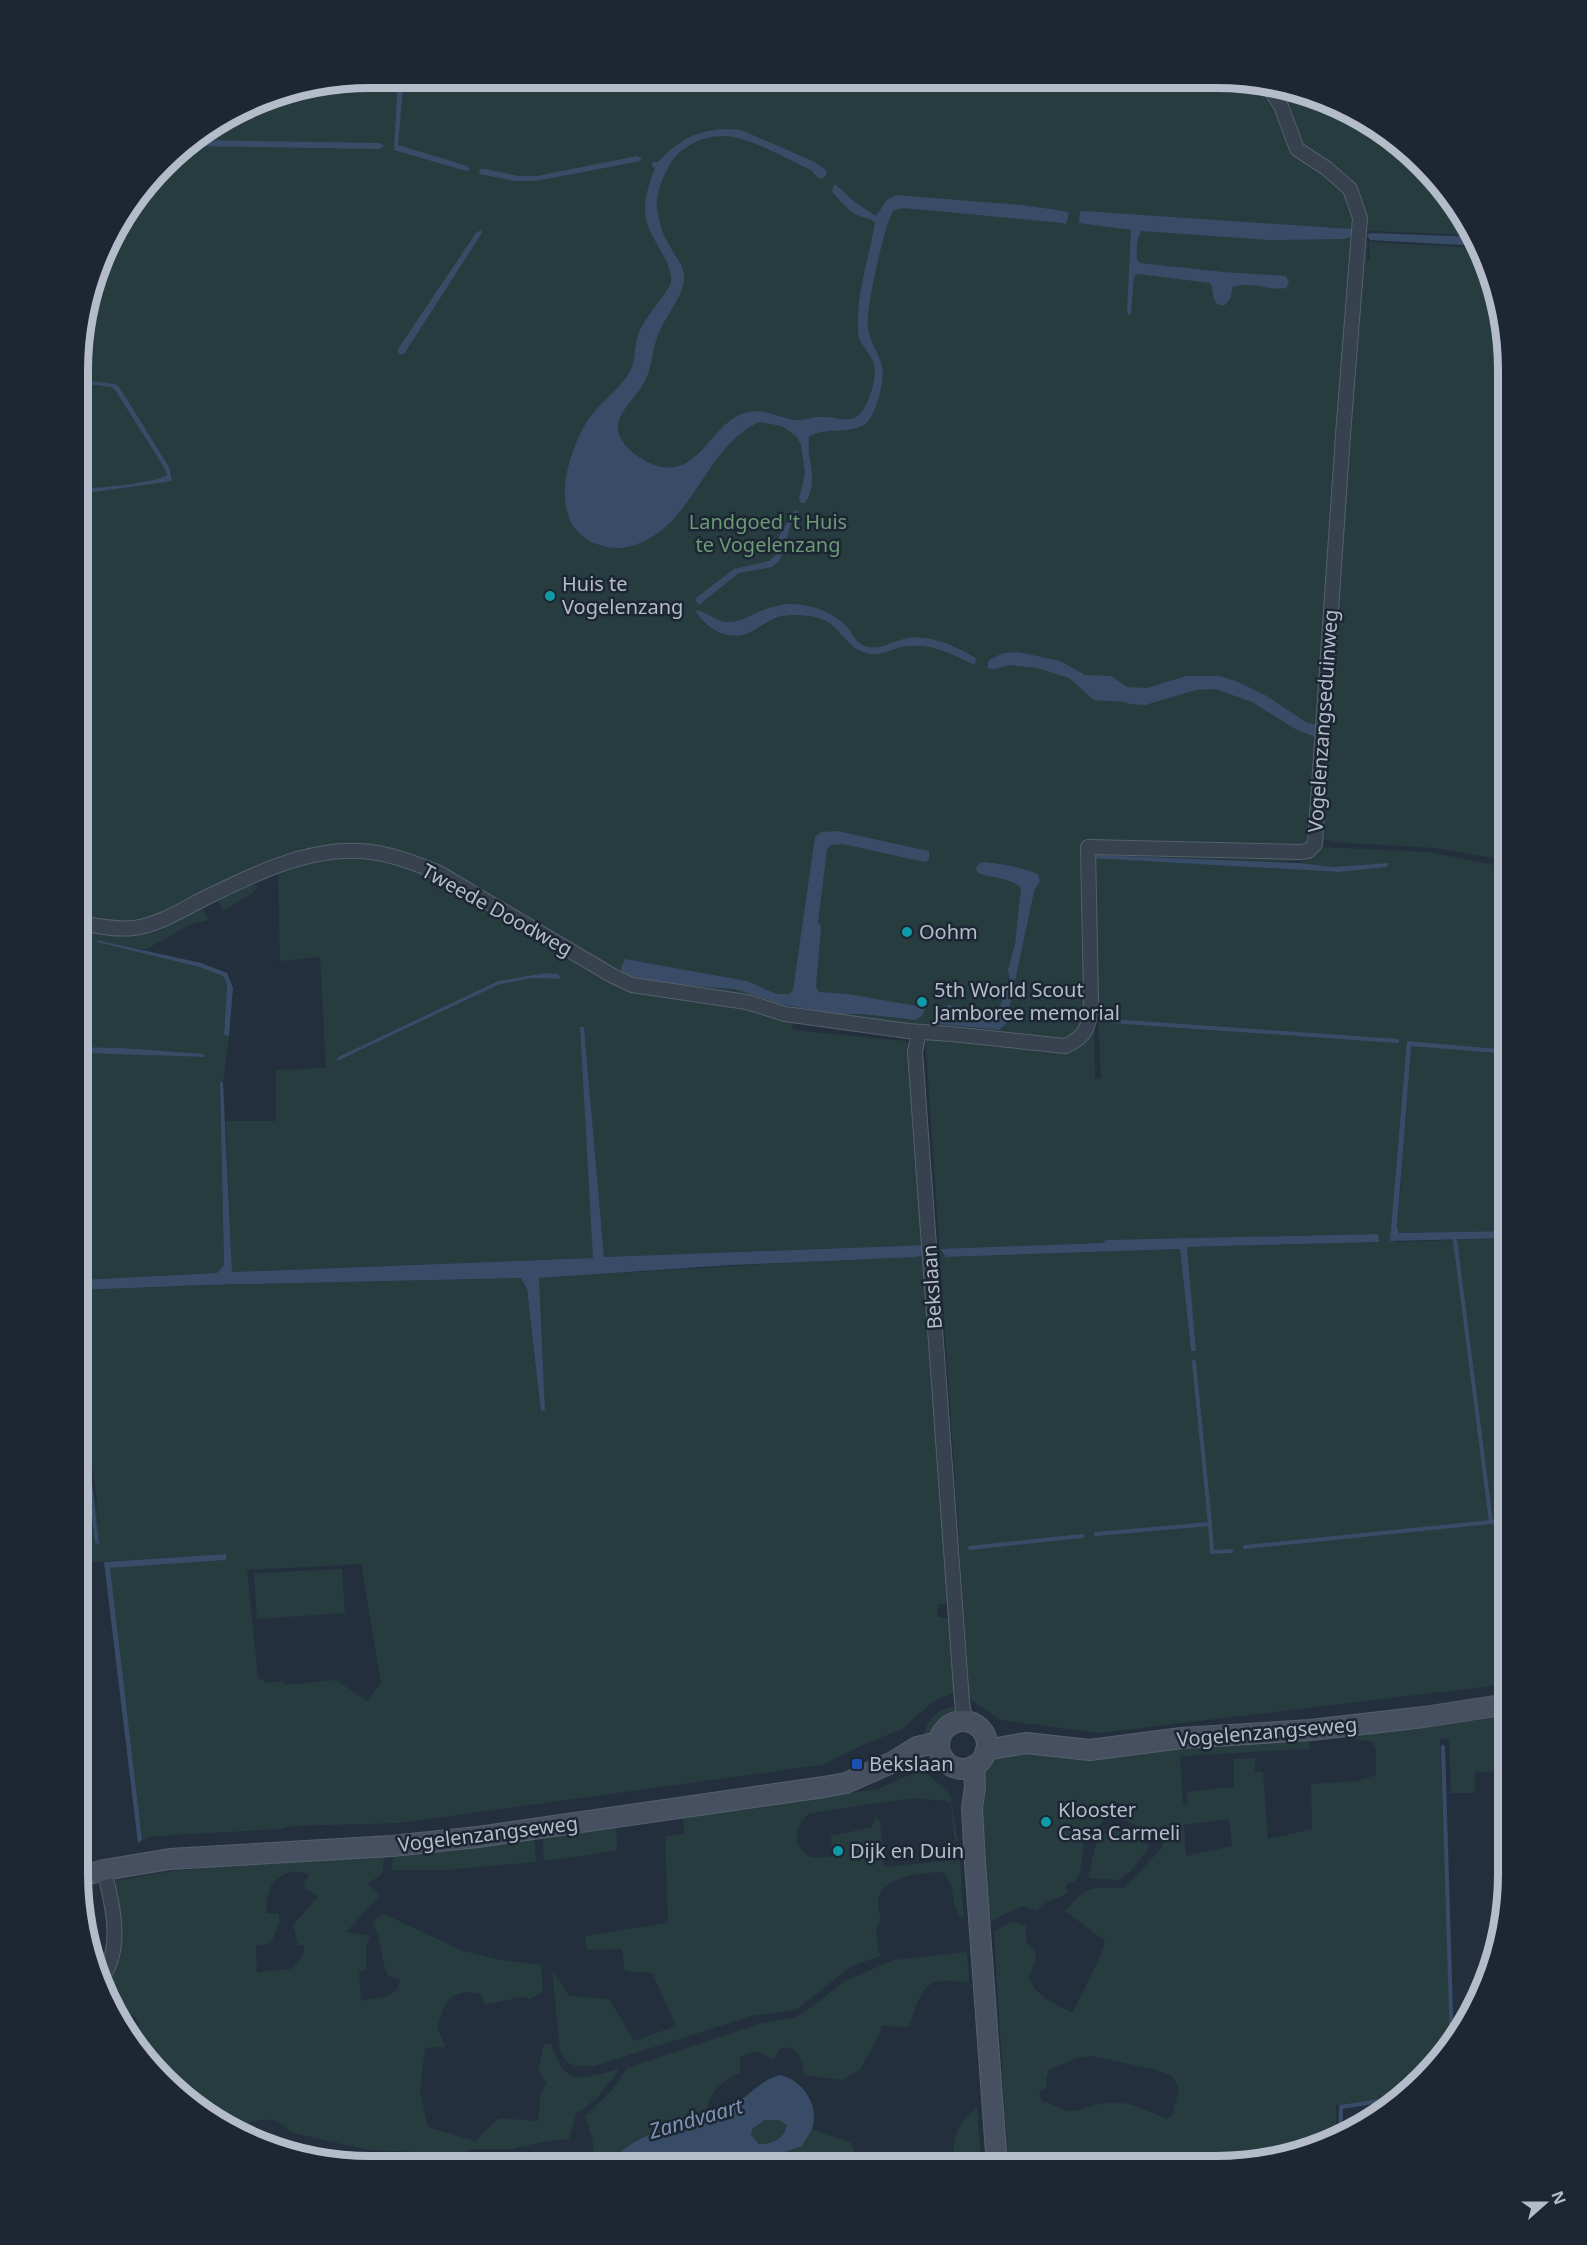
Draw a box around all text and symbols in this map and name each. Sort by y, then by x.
park label: Landgoed 't Huis te Vogelenzang [689,508,847,558]
place label: Huis te Vogelenzang [562,570,683,620]
marker: Huis te Vogelenzang [543,589,557,603]
street label: Vogelenzangseduinweg [1301,608,1344,833]
street label: Tweede Doodweg [417,857,577,962]
place label: Oohm [919,918,978,945]
marker: Oohm [900,925,914,939]
place label: 5th World Scout Jamboree memorial [932,976,1120,1026]
marker: 5th World Scout Jamboree memorial [915,995,929,1009]
street label: Bekslaan [915,1244,948,1330]
street label: Vogelenzangseweg [1176,1710,1358,1753]
place label: Bekslaan [869,1750,954,1777]
marker: Bekslaan [850,1757,864,1771]
place label: Klooster Casa Carmeli [1058,1796,1180,1846]
street label: Vogelenzangseweg [396,1809,579,1858]
marker: Klooster Casa Carmeli [1039,1815,1053,1829]
place label: Dijk en Duin [850,1837,964,1864]
marker: Dijk en Duin [831,1844,845,1858]
water label: Zandvaart [645,2091,747,2145]
north arrow [1515,2173,1575,2233]
text: N [1546,2188,1572,2208]

